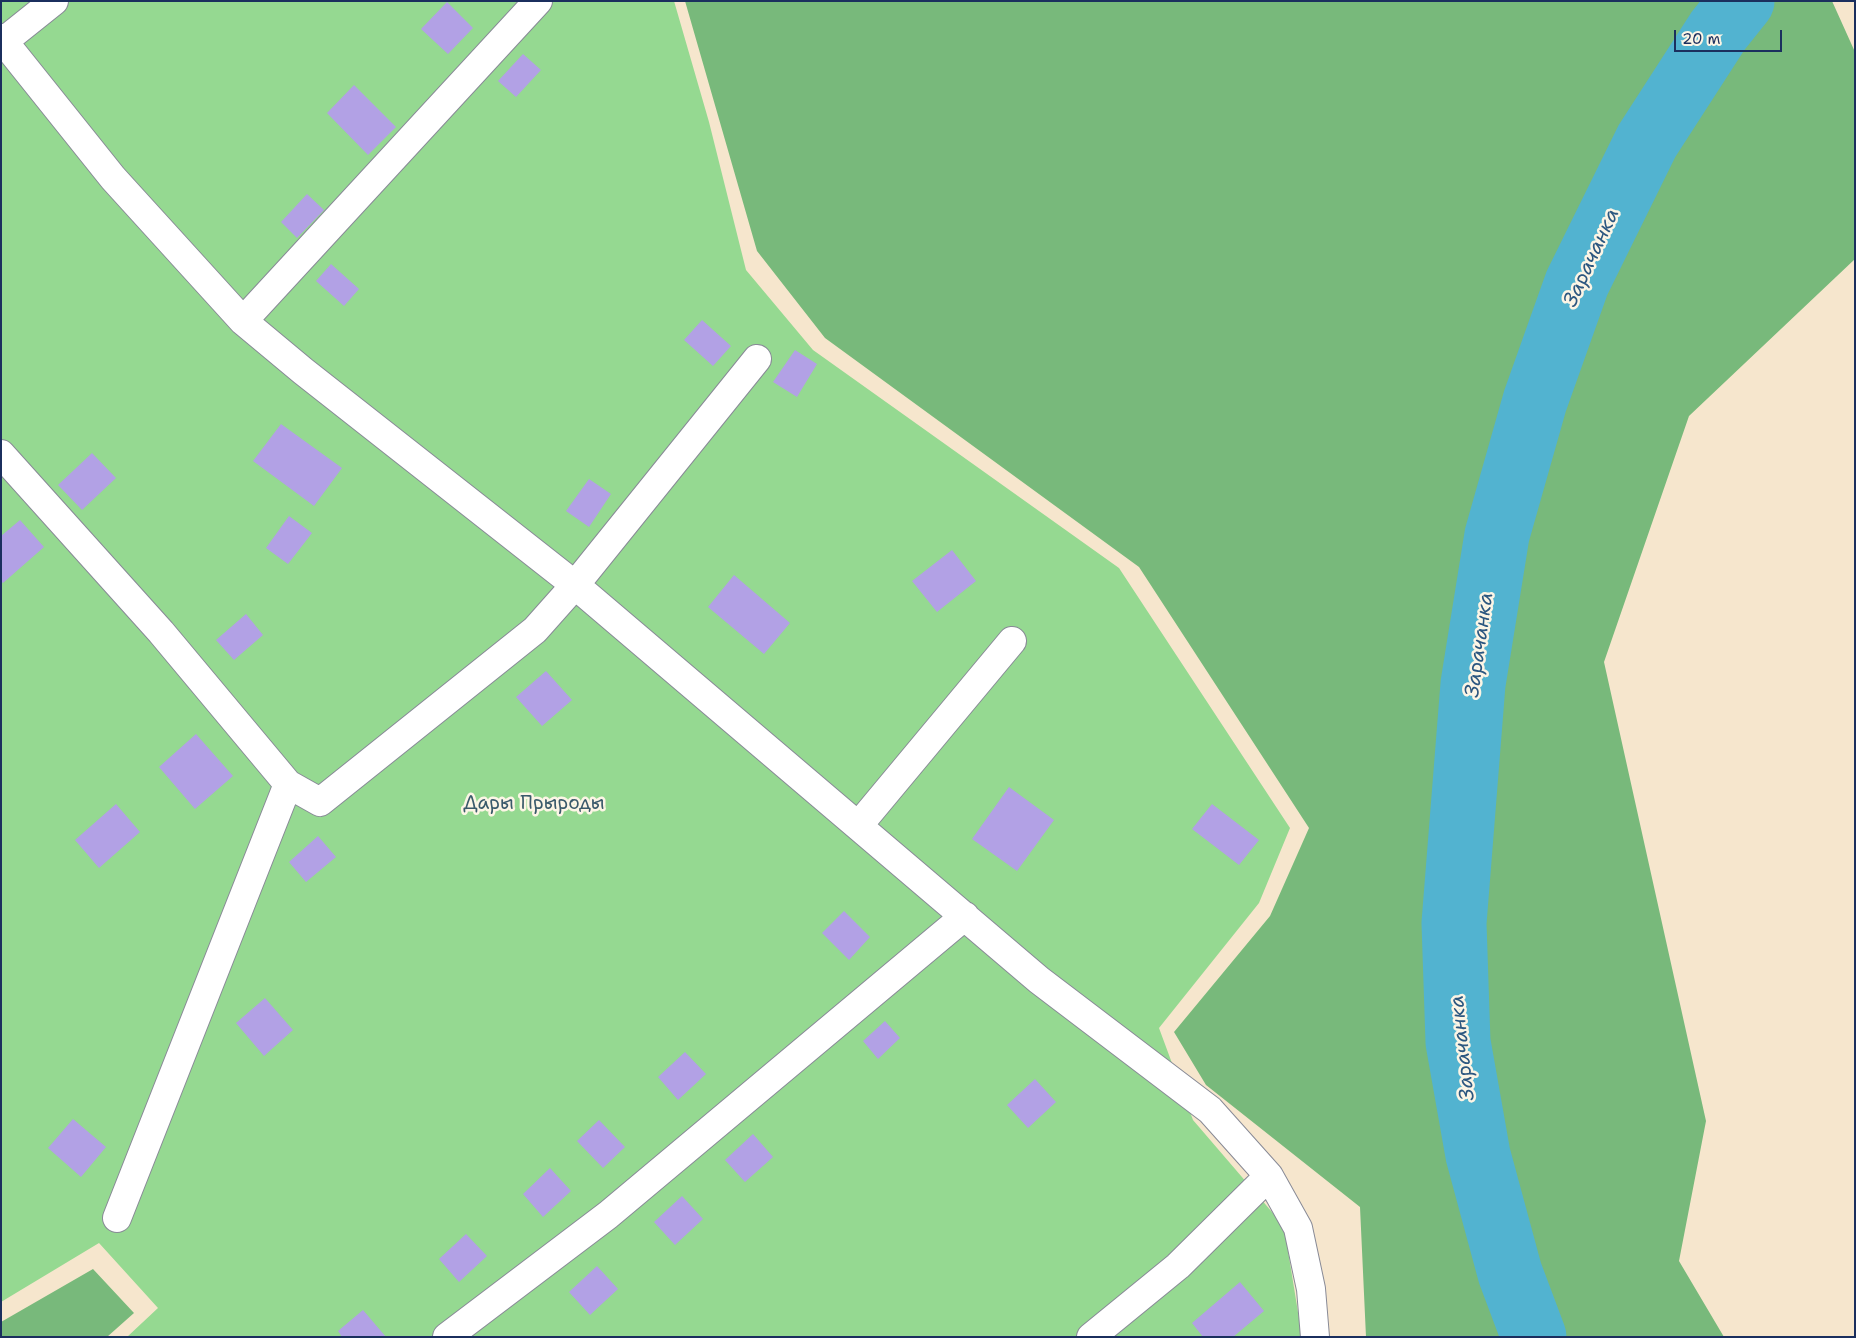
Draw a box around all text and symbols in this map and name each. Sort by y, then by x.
scale bar [1676,20,1784,52]
text: 20 m [1682,29,1721,49]
water label: Зарачанка [1559,205,1625,311]
water label: Зарачанка [1461,591,1499,699]
park label: Дары Прыроды [463,793,605,815]
water label: Зарачанка [1446,994,1480,1102]

